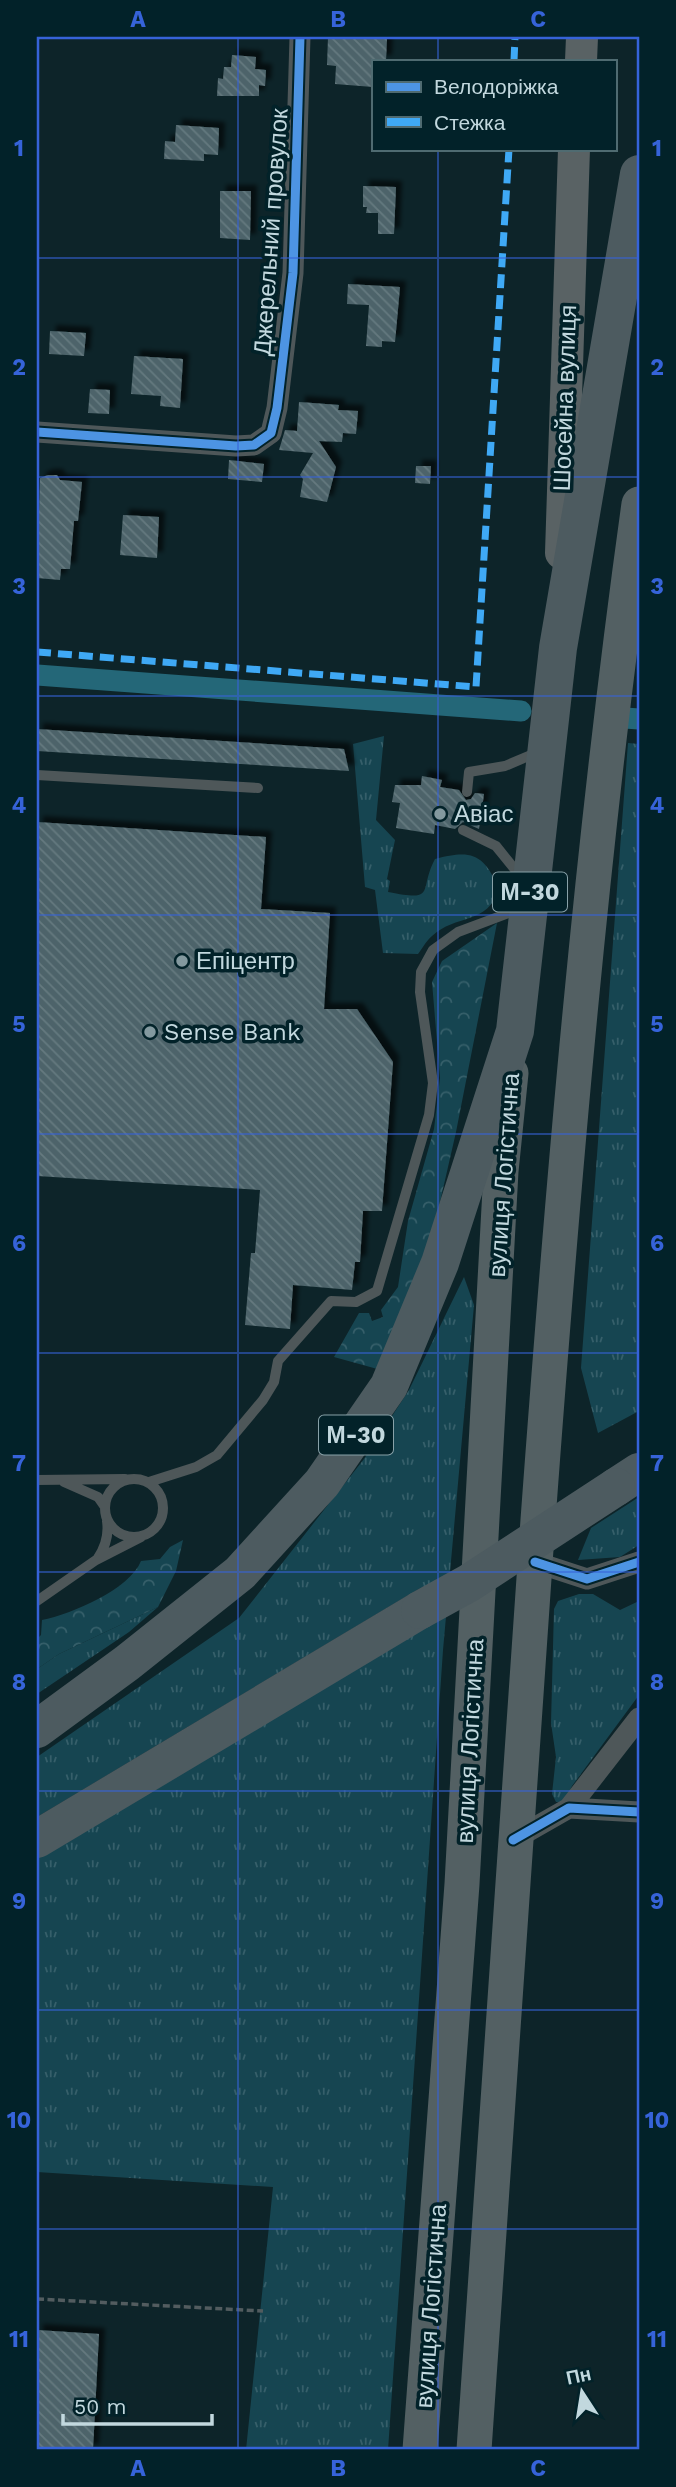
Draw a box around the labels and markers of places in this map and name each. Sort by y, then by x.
place label: Авіас [454,800,513,828]
marker: Авіас [432,806,448,822]
place label: Епіцентр [196,947,295,975]
marker: Епіцентр [174,953,190,969]
place label: Sense Bank [164,1018,301,1046]
marker: Sense Bank [142,1024,158,1040]

